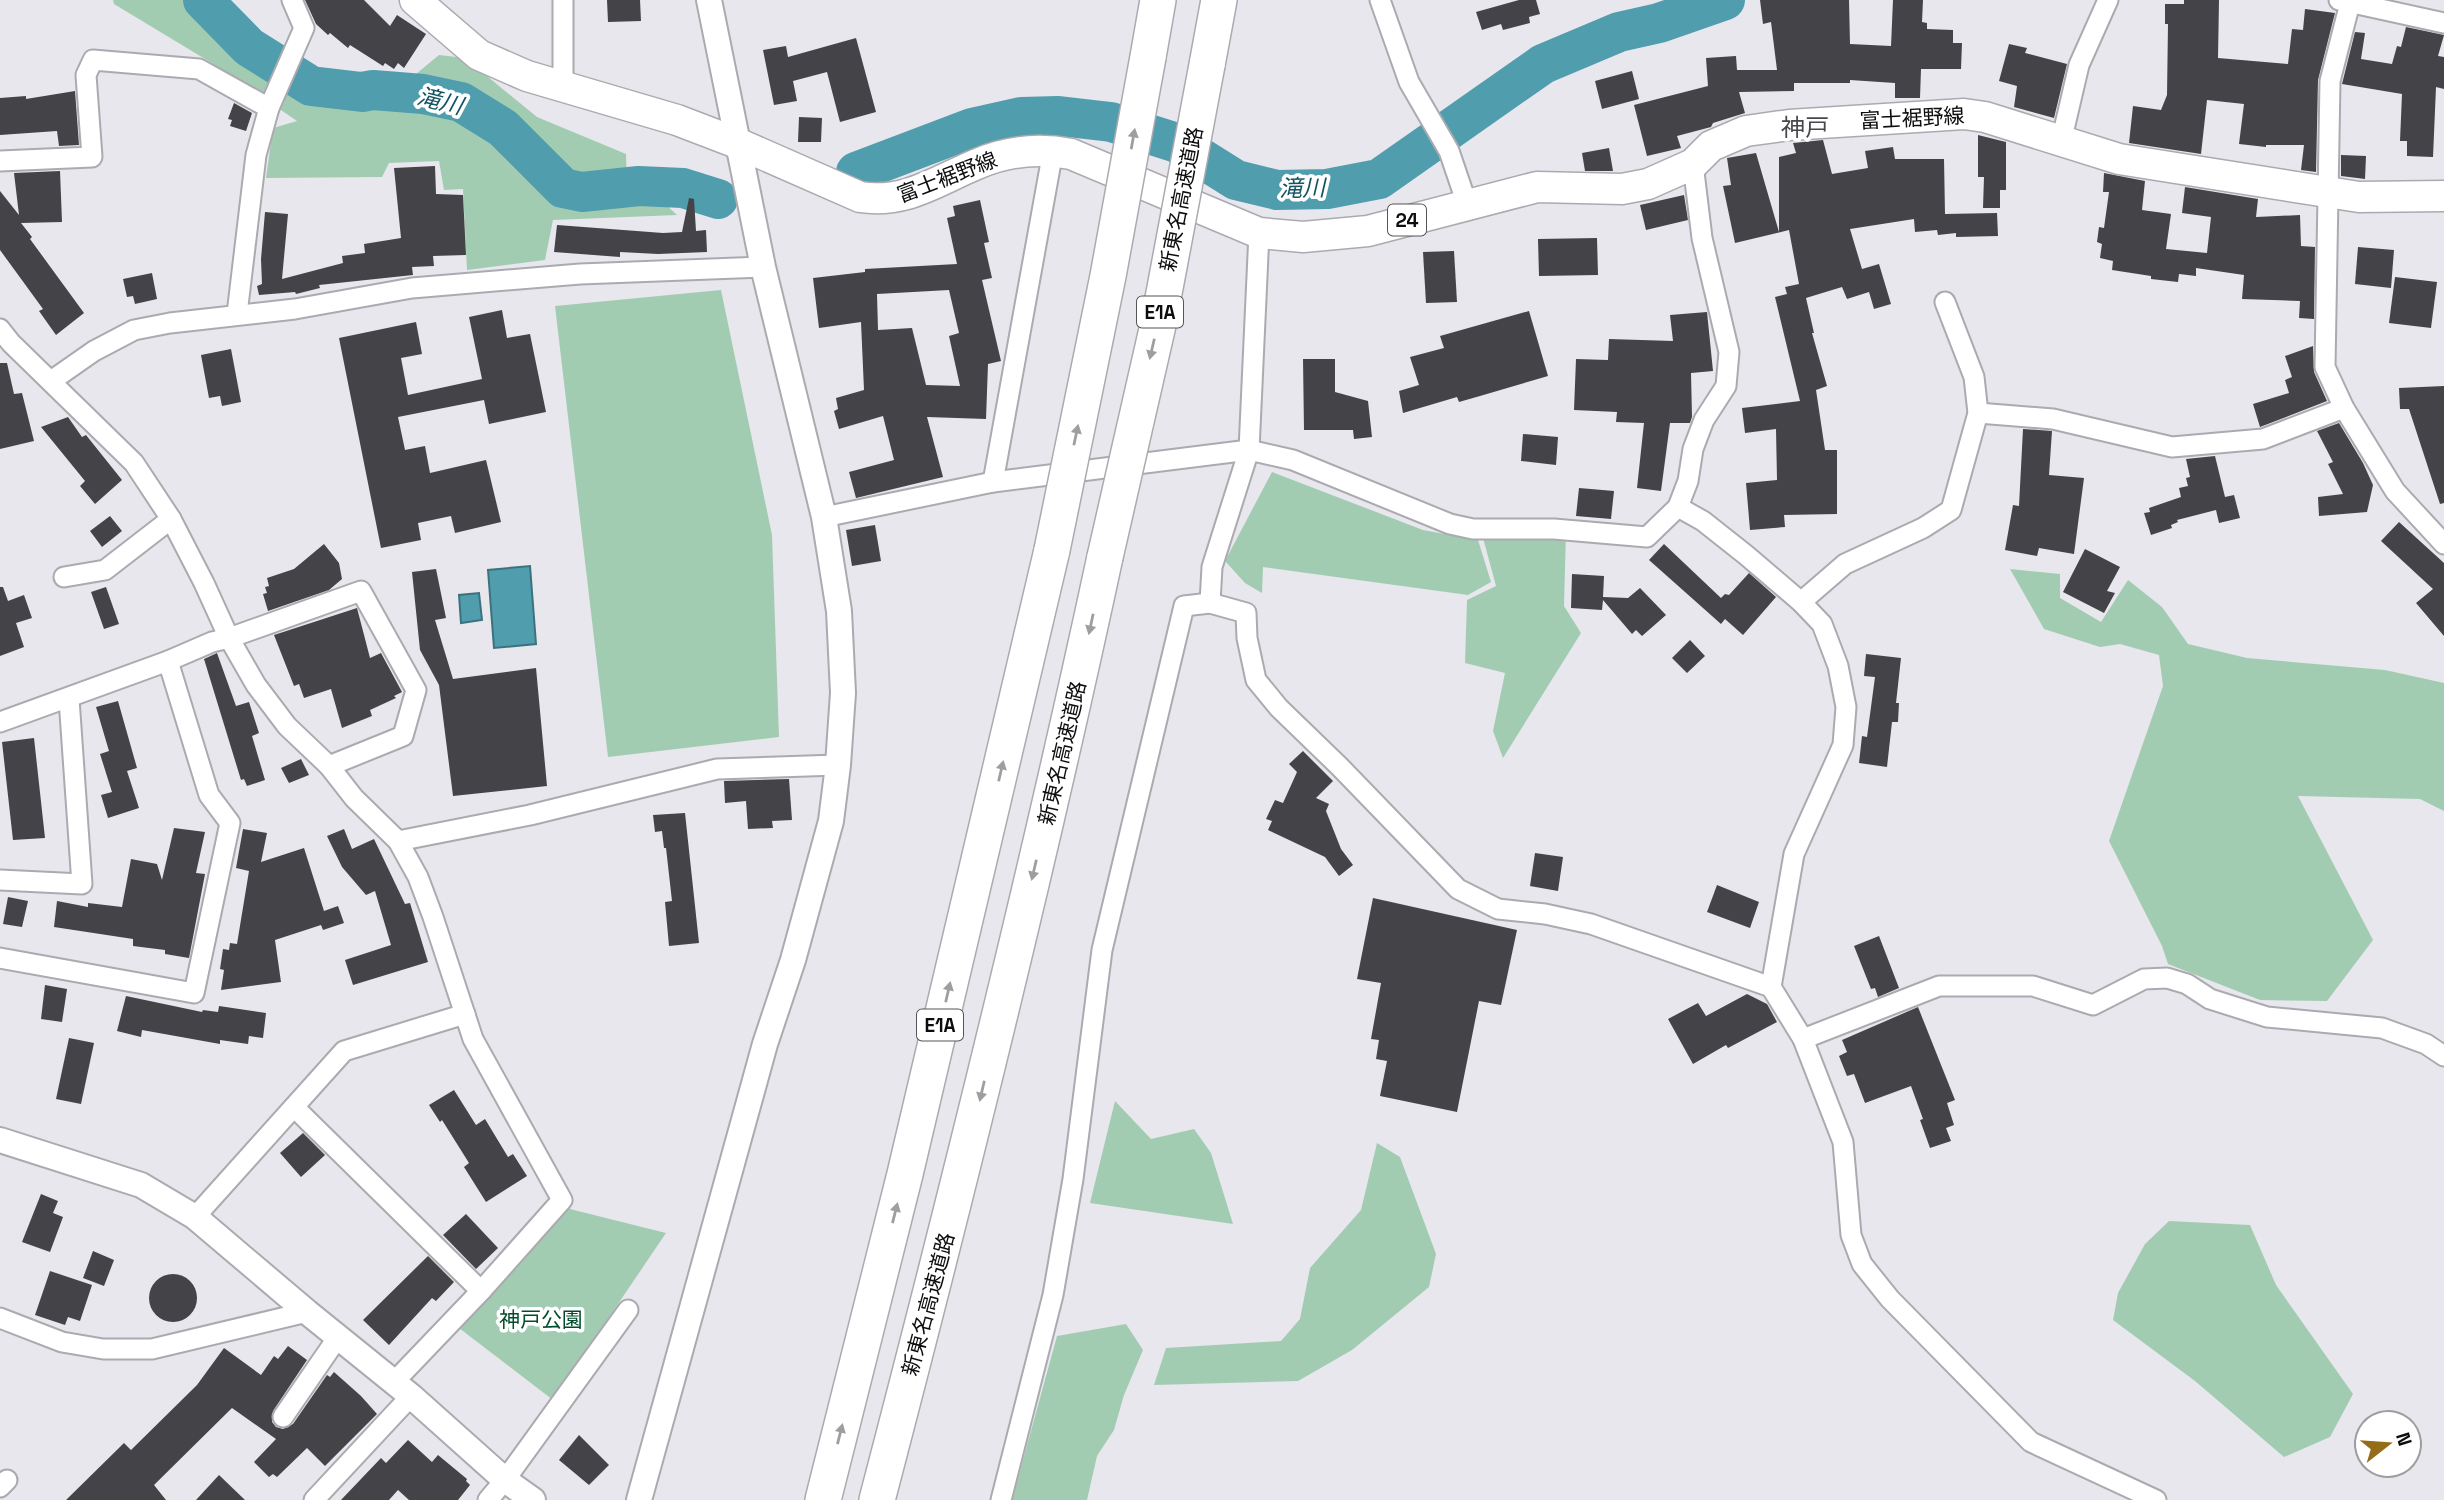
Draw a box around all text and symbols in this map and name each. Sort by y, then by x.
water label: 滝川 [414,81,469,122]
street label: 富士裾野線 [1859,102,1965,134]
district label: 神戸 [1781,112,1829,143]
street label: 新東名高速道路 [1154,124,1208,274]
one-way arrow [1128,128,1139,150]
street label: 富士裾野線 [893,146,1001,208]
water label: 滝川 [1279,173,1328,203]
road number: 24 [1388,204,1426,235]
road number: E1A [1137,296,1183,328]
one-way arrow [1146,338,1157,360]
one-way arrow [1070,424,1081,446]
one-way arrow [1085,613,1096,635]
street label: 新東名高速道路 [1032,678,1092,828]
one-way arrow [996,760,1007,782]
one-way arrow [1029,859,1040,881]
one-way arrow [943,981,954,1003]
road number: E1A [917,1009,963,1040]
one-way arrow [976,1080,987,1102]
one-way arrow [890,1202,901,1224]
street label: 新東名高速道路 [896,1230,960,1378]
park label: 神戸公園 [499,1306,583,1333]
north arrow [2353,1409,2423,1479]
one-way arrow [835,1423,846,1445]
text: N [2390,1429,2418,1449]

